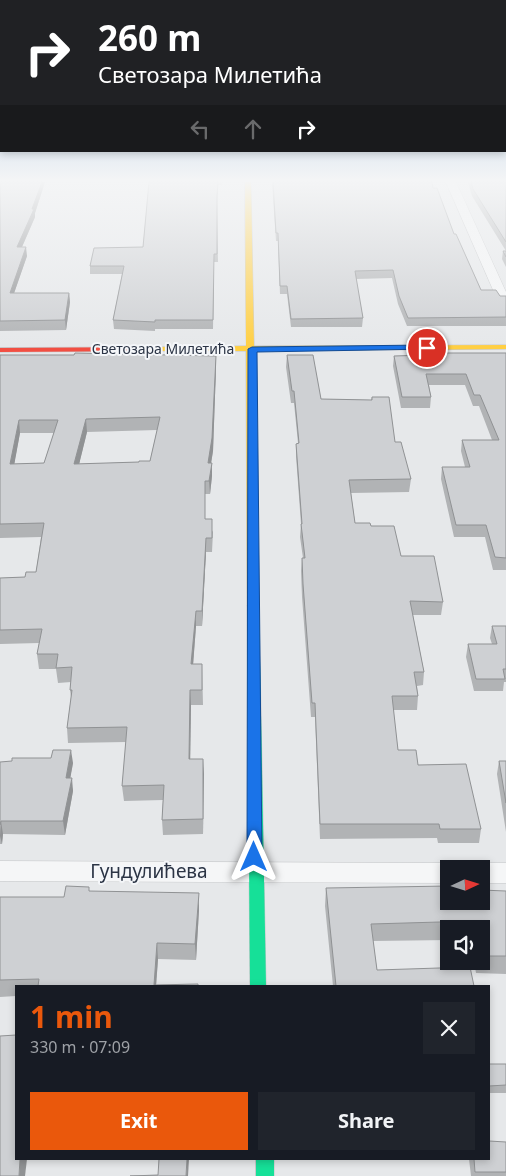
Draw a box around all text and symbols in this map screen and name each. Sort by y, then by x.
text: 260 m [98,14,201,61]
icon: right [15,20,80,85]
text: Светозара Милетића [98,59,322,89]
icon: left [186,115,214,143]
icon: ahead [239,115,267,143]
icon: right [292,115,320,143]
pin [406,327,448,369]
icon: arrive [413,334,441,362]
street label: Светозара Милетића [92,339,234,358]
position arrow [227,830,279,882]
street label: Гундулићева [90,858,208,884]
north arrow [440,860,490,910]
map controls [440,860,490,970]
button: sound [440,920,490,970]
text: 1 min [30,996,113,1037]
button: close [423,1002,475,1054]
text: 330 m · 07:09 [30,1036,130,1058]
button: Exit [30,1092,248,1150]
button: Share [258,1092,475,1150]

